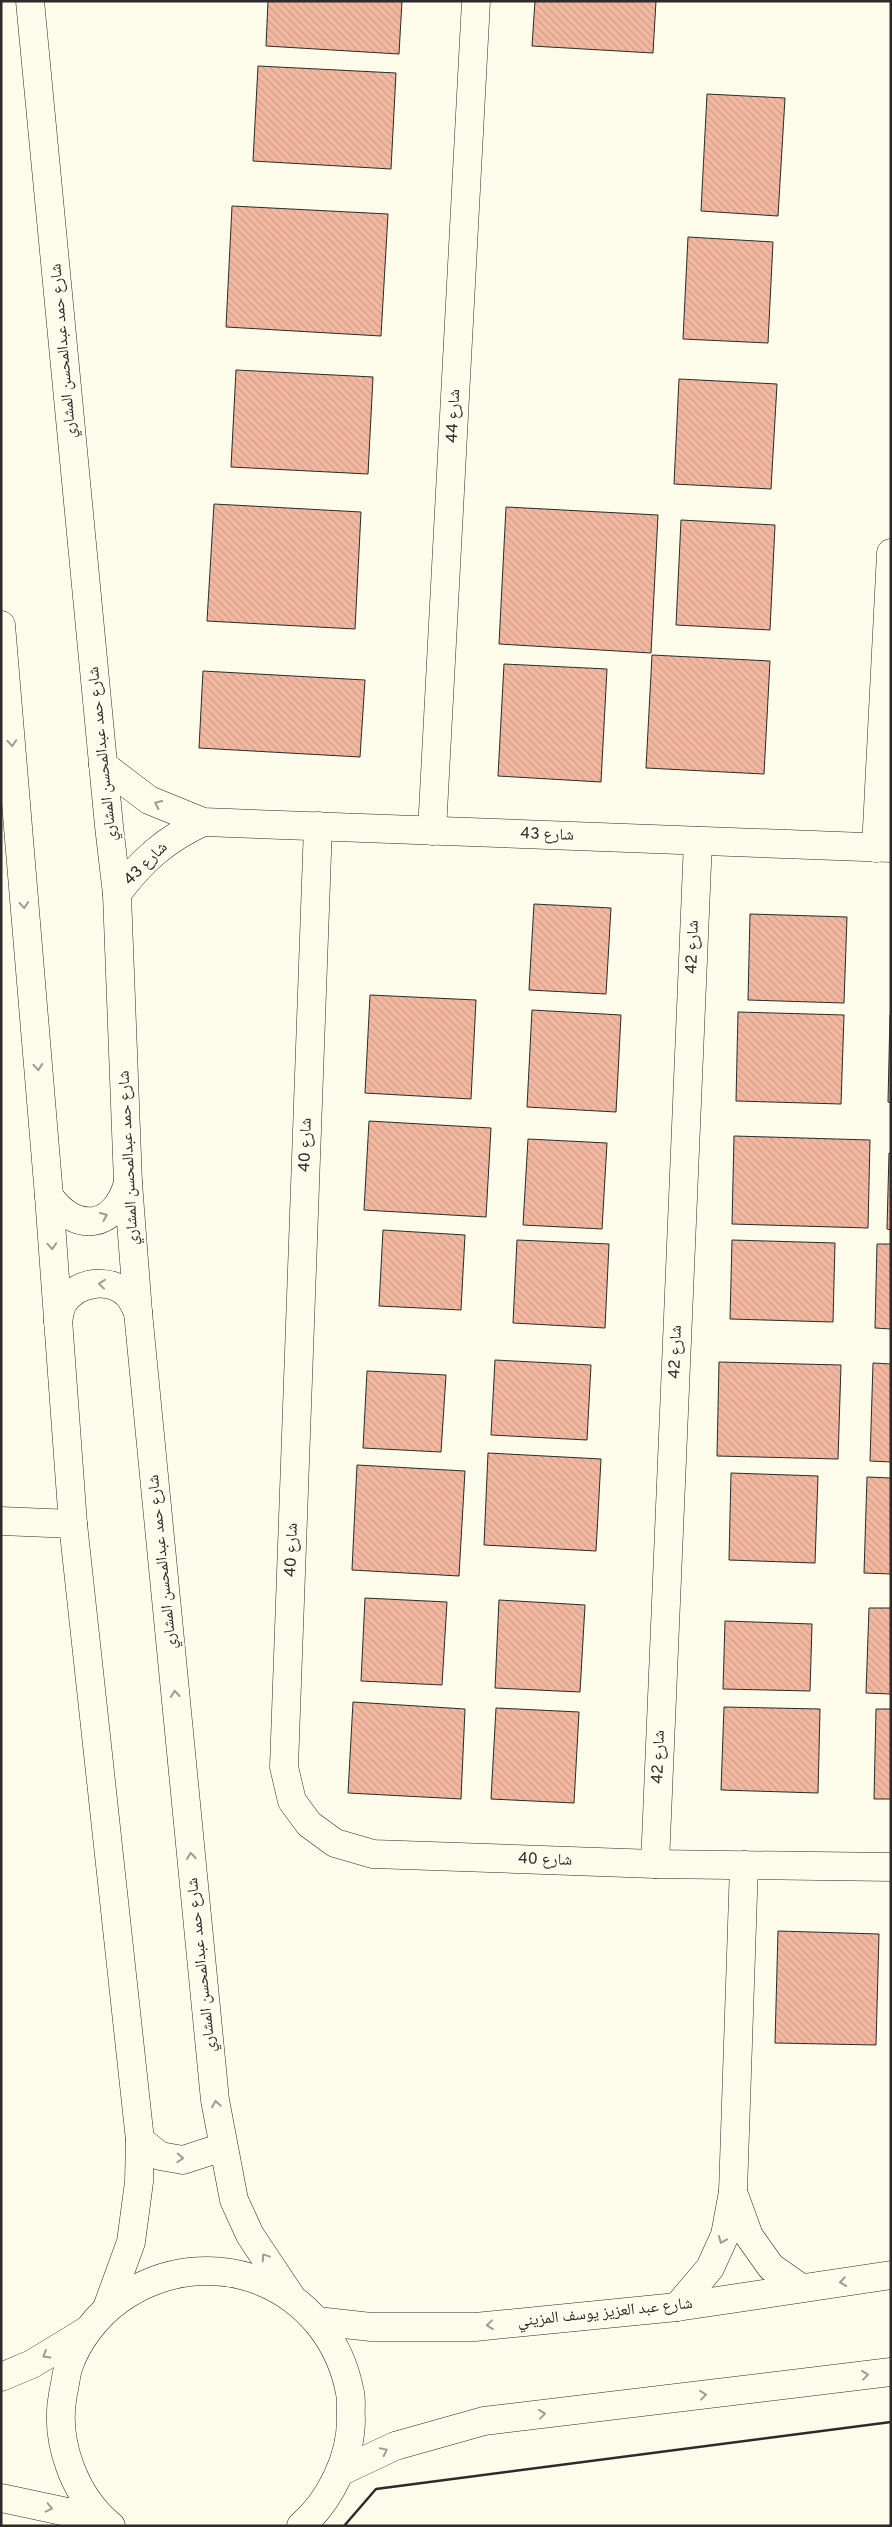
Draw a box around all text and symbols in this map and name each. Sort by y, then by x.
street label: شارع حمد عبدالمحسن المشاري [46,263,83,439]
street label: شارع 44 [443,388,465,444]
street label: شارع حمد عبدالمحسن المشاري [84,666,123,842]
one-way arrow [6,739,17,747]
one-way arrow [154,800,163,810]
street label: شارع 43 [520,824,574,846]
street label: شارع 43 [120,838,172,890]
one-way arrow [19,901,30,909]
street label: شارع 42 [682,920,704,974]
one-way arrow [32,1063,43,1071]
street label: شارع حمد عبدالمحسن المشاري [114,1070,145,1246]
street label: شارع 40 [295,1117,317,1173]
one-way arrow [99,1212,108,1223]
one-way arrow [47,1243,58,1251]
one-way arrow [98,1279,106,1290]
street label: شارع 42 [665,1325,687,1379]
street label: شارع حمد عبدالمحسن المشاري [144,1474,183,1650]
street label: شارع 40 [281,1522,303,1578]
one-way arrow [170,1690,181,1698]
street label: شارع 42 [648,1730,670,1784]
street label: شارع 40 [517,1849,573,1871]
one-way arrow [186,1851,197,1859]
street label: شارع حمد عبدالمحسن المشاري [183,1877,222,2053]
one-way arrow [211,2100,221,2109]
one-way arrow [176,2153,184,2163]
one-way arrow [718,2235,728,2244]
one-way arrow [262,2253,271,2263]
one-way arrow [838,2276,846,2287]
street label: شارع عبد العزيز يوسف المزيني [516,2294,694,2333]
one-way arrow [486,2319,494,2330]
one-way arrow [43,2349,52,2359]
one-way arrow [861,2370,869,2381]
one-way arrow [699,2390,708,2400]
one-way arrow [538,2409,546,2420]
one-way arrow [379,2448,388,2458]
one-way arrow [44,2502,53,2513]

